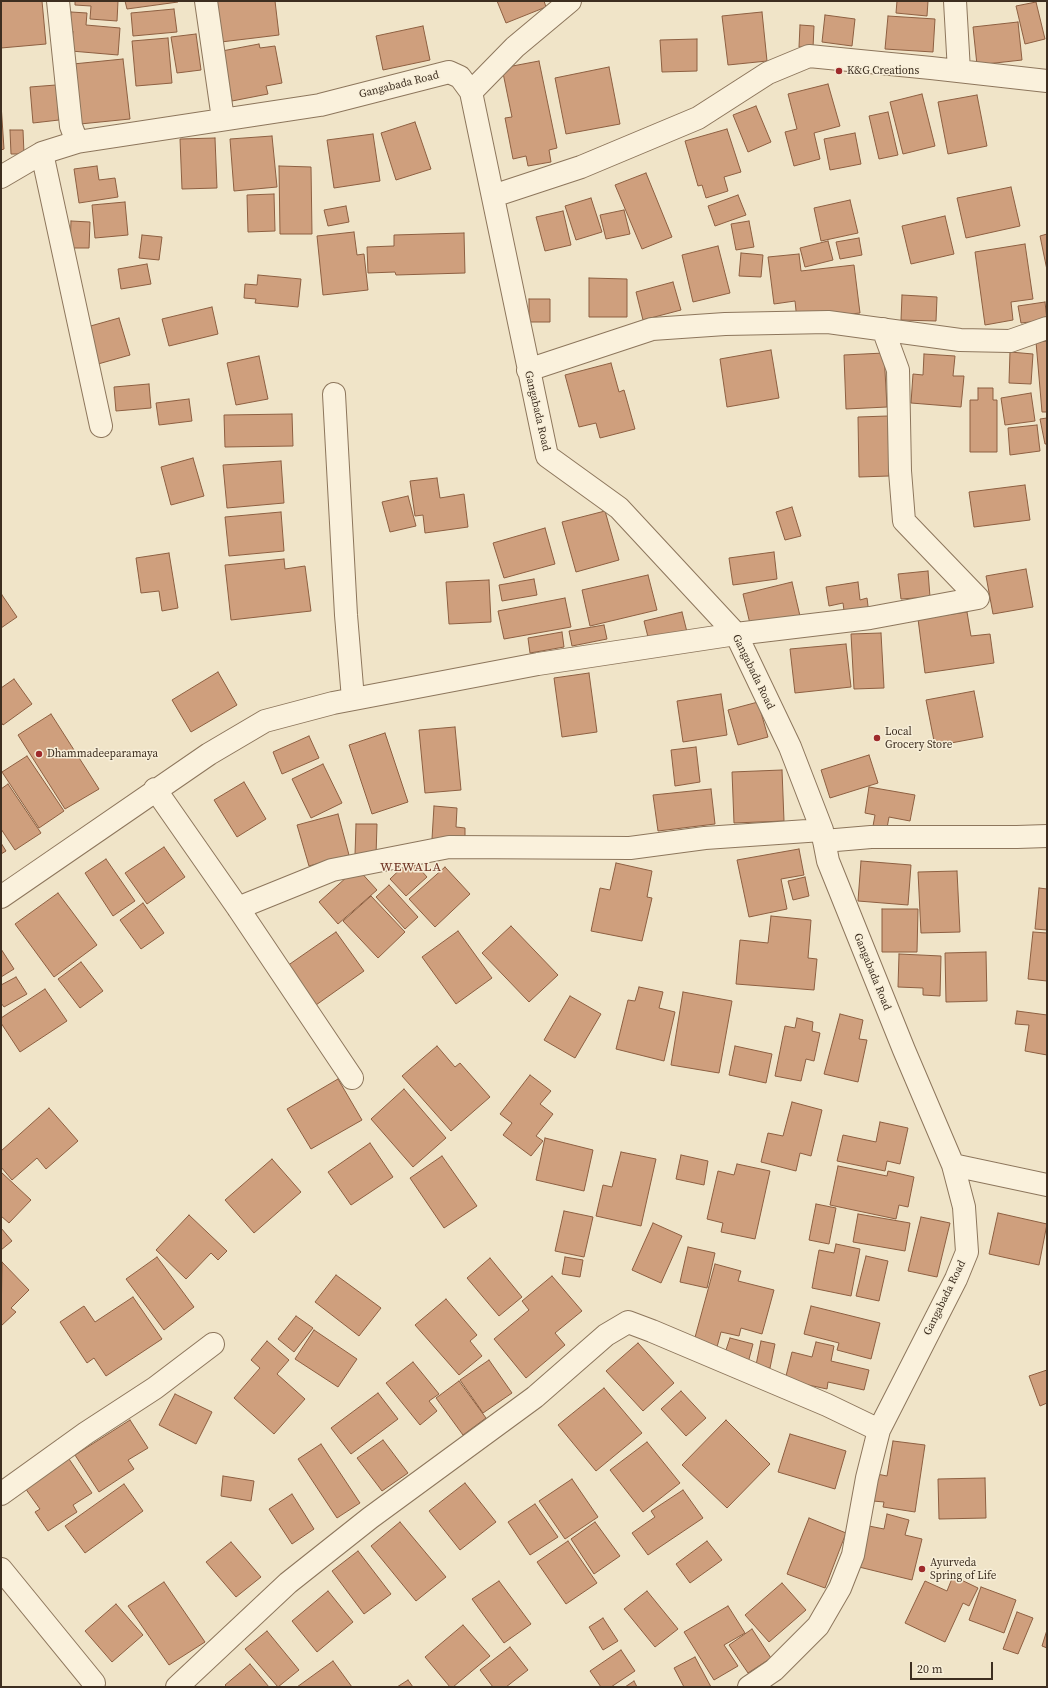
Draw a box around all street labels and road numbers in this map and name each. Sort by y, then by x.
street label: Gangabada Road [358,69,440,101]
street label: Gangabada Road [521,370,553,452]
street label: Gangabada Road [729,632,777,712]
street label: Gangabada Road [851,932,893,1012]
street label: Gangabada Road [921,1258,969,1338]

